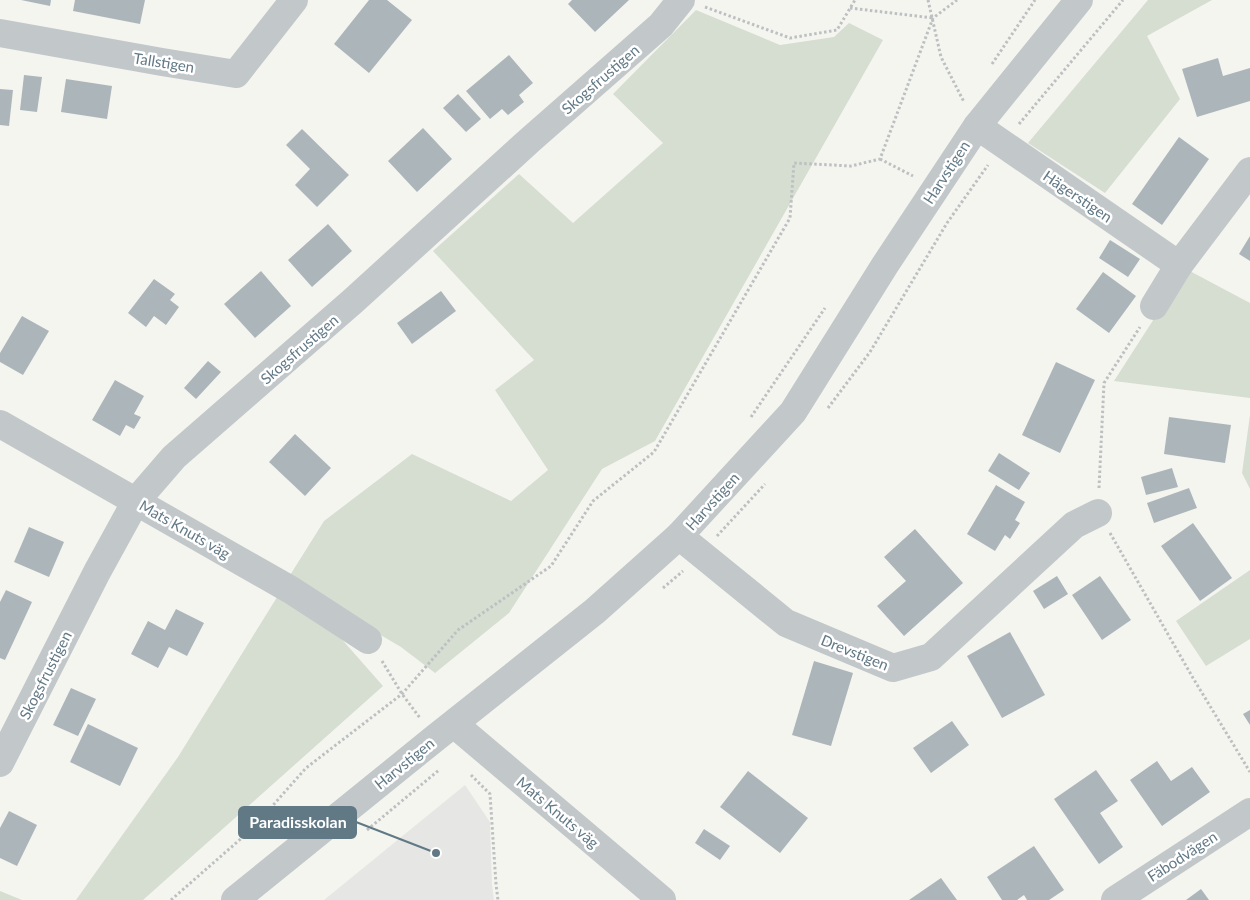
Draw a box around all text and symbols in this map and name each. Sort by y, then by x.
street label: Skogsfrustigen [558,40,642,118]
street label: Tallstigen [132,48,196,76]
street label: Harvstigen [919,137,973,207]
street label: Hägerstigen [1040,166,1116,226]
street label: Skogsfrustigen [257,310,341,388]
street label: Harvstigen [681,468,743,534]
street label: Mats Knuts väg [136,496,234,562]
street label: Skogsfrustigen [15,628,75,722]
street label: Drevstigen [819,630,891,674]
street label: Harvstigen [371,734,437,792]
street label: Mats Knuts väg [513,772,603,852]
callout: Paradisskolan [239,807,356,838]
text: Paradisskolan [249,812,347,831]
street label: Fäbodvägen [1144,827,1220,885]

